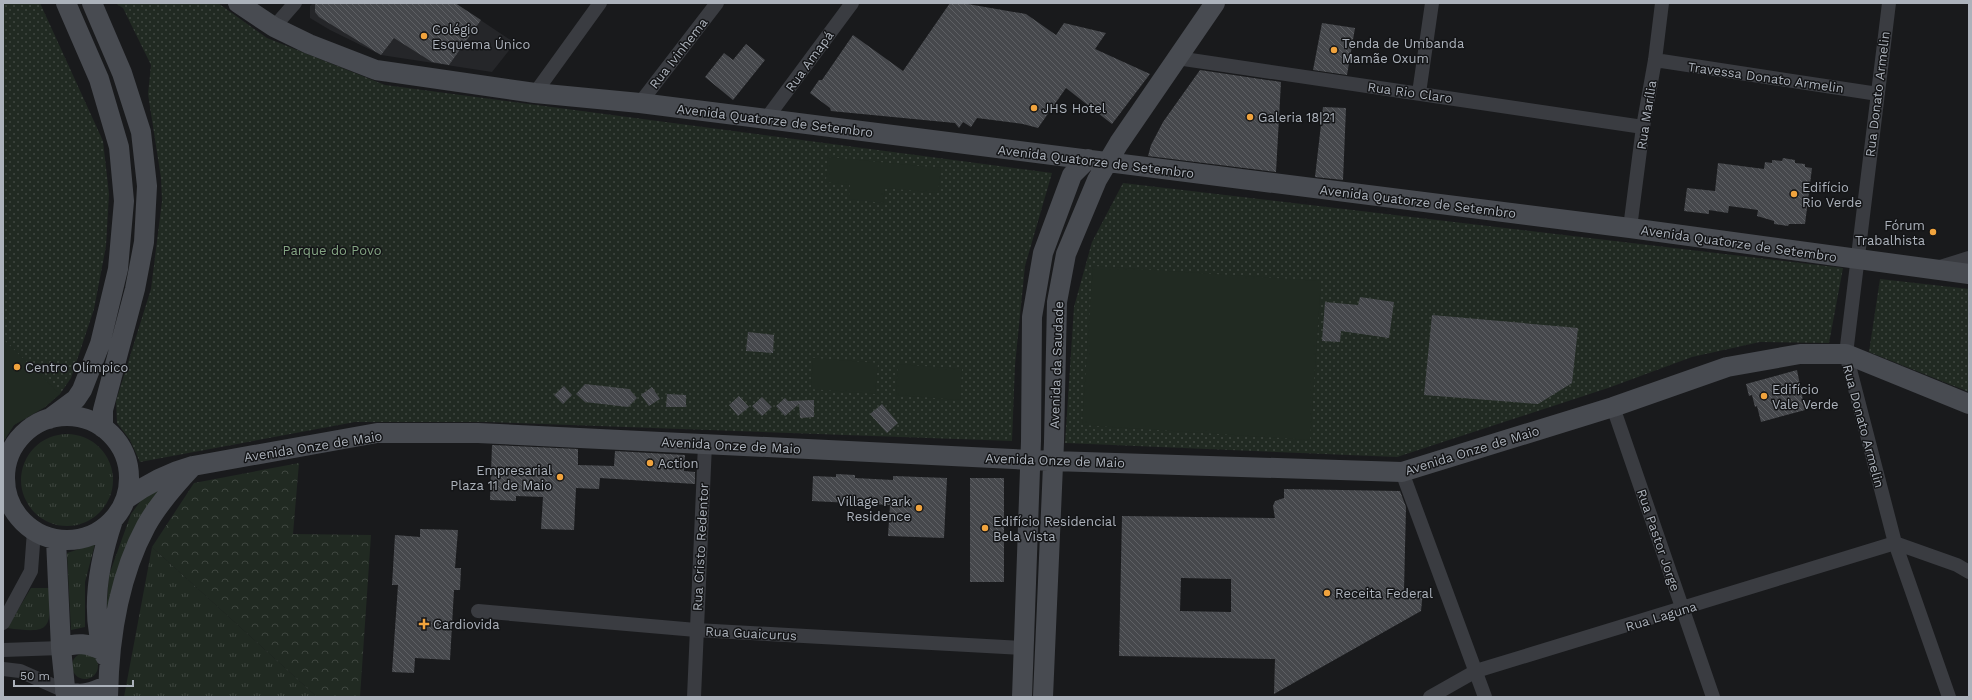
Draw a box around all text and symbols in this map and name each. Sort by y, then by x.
street label: Rua Ivinhema [646,15,711,92]
place label: Colégio Esquema Único [432,22,531,52]
street label: Rua Amapá [782,28,837,95]
street label: Rua Donato Armelin [1862,30,1893,158]
marker: Colégio Esquema Único [419,31,429,41]
place label: Tenda de Umbanda Mamãe Oxum [1342,36,1465,66]
marker: Tenda de Umbanda Mamãe Oxum [1329,45,1339,55]
street label: Travessa Donato Armelin [1687,59,1845,96]
street label: Rua Rio Claro [1367,79,1453,106]
street label: Rua Marília [1634,79,1659,151]
street label: Avenida Quatorze de Setembro [676,101,874,140]
place label: JHS Hotel [1042,101,1106,116]
marker: JHS Hotel [1029,103,1039,113]
place label: Galeria 18|21 [1258,110,1335,125]
marker: Galeria 18|21 [1245,112,1255,122]
street label: Avenida Quatorze de Setembro [997,142,1195,181]
place label: Edifício Rio Verde [1802,180,1862,210]
street label: Avenida Quatorze de Setembro [1319,182,1517,221]
marker: Edifício Rio Verde [1789,189,1799,199]
place label: Fórum Trabalhista [1855,218,1926,248]
street label: Avenida Quatorze de Setembro [1640,222,1838,265]
marker: Fórum Trabalhista [1928,227,1938,237]
park label: Parque do Povo [282,243,382,258]
street label: Avenida da Saudade [1047,301,1066,429]
place label: Centro Olímpico [25,360,129,375]
marker: Centro Olímpico [12,362,22,372]
street label: Rua Donato Armelin [1840,363,1887,489]
place label: Edifício Vale Verde [1772,382,1839,412]
marker: Edifício Vale Verde [1759,391,1769,401]
street label: Avenida Onze de Maio [1403,423,1541,478]
street label: Avenida Onze de Maio [243,428,383,465]
street label: Avenida Onze de Maio [661,434,801,457]
street label: Avenida Onze de Maio [985,451,1125,470]
place label: Action [658,456,699,471]
marker: Action [645,458,655,468]
place label: Empresarial Plaza 11 de Maio [450,463,552,493]
marker: Empresarial Plaza 11 de Maio [555,472,565,482]
street label: Rua Cristo Redentor [690,483,711,611]
street label: Rua Pastor Jorge [1634,487,1683,593]
place label: Village Park Residence [837,494,912,524]
marker: Village Park Residence [914,503,924,513]
place label: Edifício Residencial Bela Vista [993,514,1116,544]
marker: Edifício Residencial Bela Vista [980,523,990,533]
place label: Receita Federal [1335,586,1433,601]
marker: Receita Federal [1322,588,1332,598]
street label: Rua Laguna [1624,598,1699,634]
place label: Cardiovida [433,617,500,632]
marker: Cardiovida [418,618,430,630]
street label: Rua Guaicurus [705,624,797,643]
scale bar [14,662,133,688]
text: 50 m [20,669,50,683]

